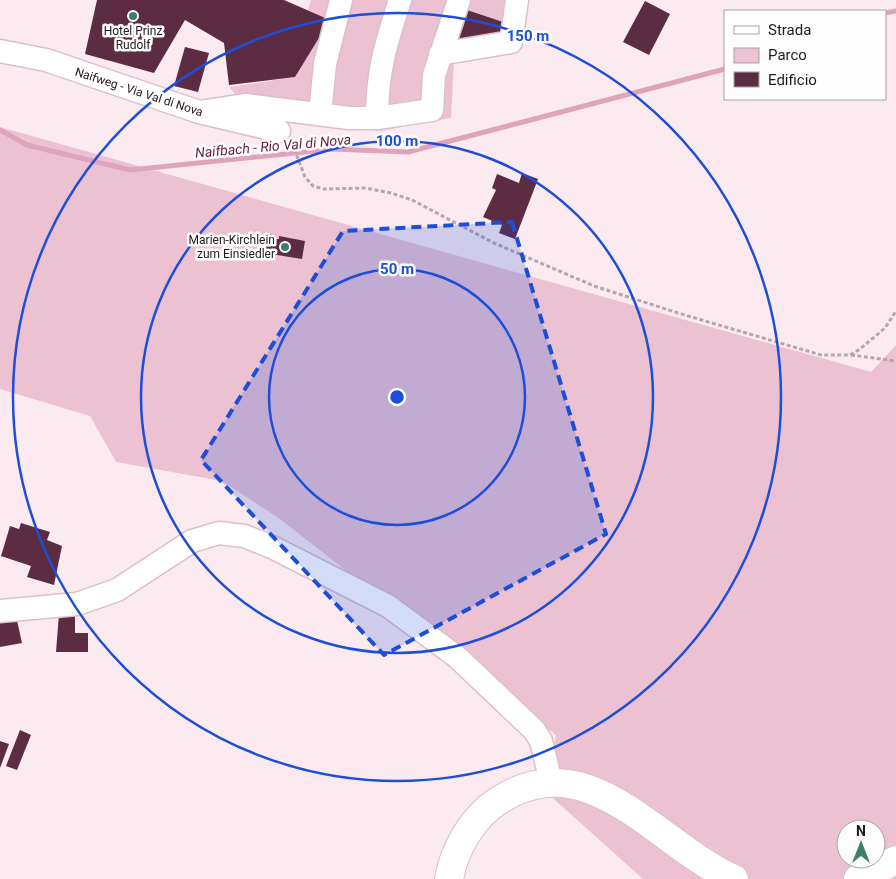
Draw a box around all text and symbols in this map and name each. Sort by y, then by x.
marker: Hotel Prinz Rudolf [127,10,139,22]
legend [724,10,886,100]
text: Strada [768,21,811,39]
place label: Hotel Prinz Rudolf [104,24,162,52]
text: 150 m [507,27,549,45]
text: Parco [768,46,807,64]
street label: Naifweg - Via Val di Nova [73,65,205,119]
text: Edificio [768,71,817,89]
water label: Naifbach - Rio Val di Nova [194,131,352,161]
text: 100 m [376,132,418,150]
place label: Marien-Kirchlein zum Einsiedler [189,233,275,261]
marker: Marien-Kirchlein zum Einsiedler [279,241,291,253]
text: 50 m [380,260,414,278]
centre of rings [388,388,406,406]
north arrow [836,819,886,869]
text: N [856,823,866,839]

